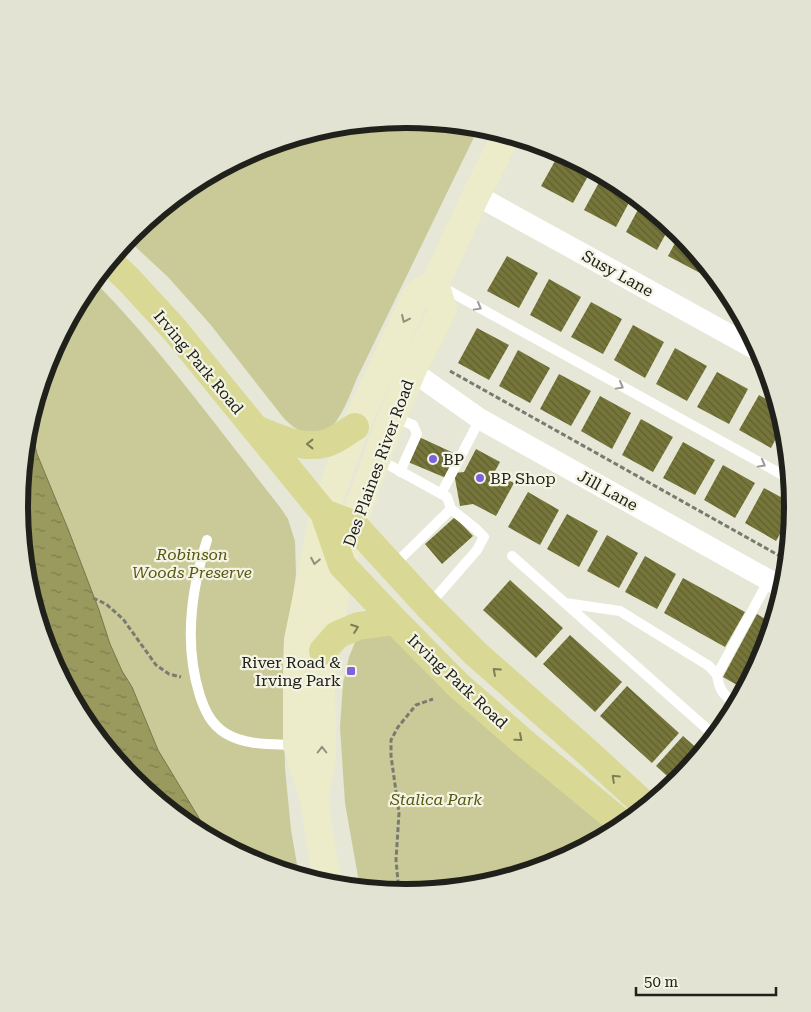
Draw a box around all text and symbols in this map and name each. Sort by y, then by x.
street label: Susy Lane [579,246,657,301]
one-way arrow [473,301,482,311]
street label: Irving Park Road [150,307,247,418]
one-way arrow [401,314,411,323]
street label: Des Plaines River Road [339,377,418,549]
one-way arrow [615,379,624,389]
one-way arrow [306,439,314,449]
place label: BP [443,450,464,469]
marker: BP [427,453,439,465]
one-way arrow [757,458,766,468]
street label: Jill Lane [574,466,641,515]
place label: BP Shop [490,469,556,488]
marker: BP Shop [474,472,486,484]
park label: Robinson Woods Preserve [132,545,252,582]
one-way arrow [310,557,320,566]
one-way arrow [350,624,359,634]
street label: Irving Park Road [404,630,511,732]
place label: River Road & Irving Park [241,653,341,690]
marker: River Road & Irving Park [345,665,357,677]
one-way arrow [492,668,501,677]
one-way arrow [514,733,523,742]
one-way arrow [317,746,327,754]
one-way arrow [612,775,621,784]
park label: Stalica Park [389,790,482,809]
scale bar [636,964,776,996]
text: 50 m [644,973,679,991]

